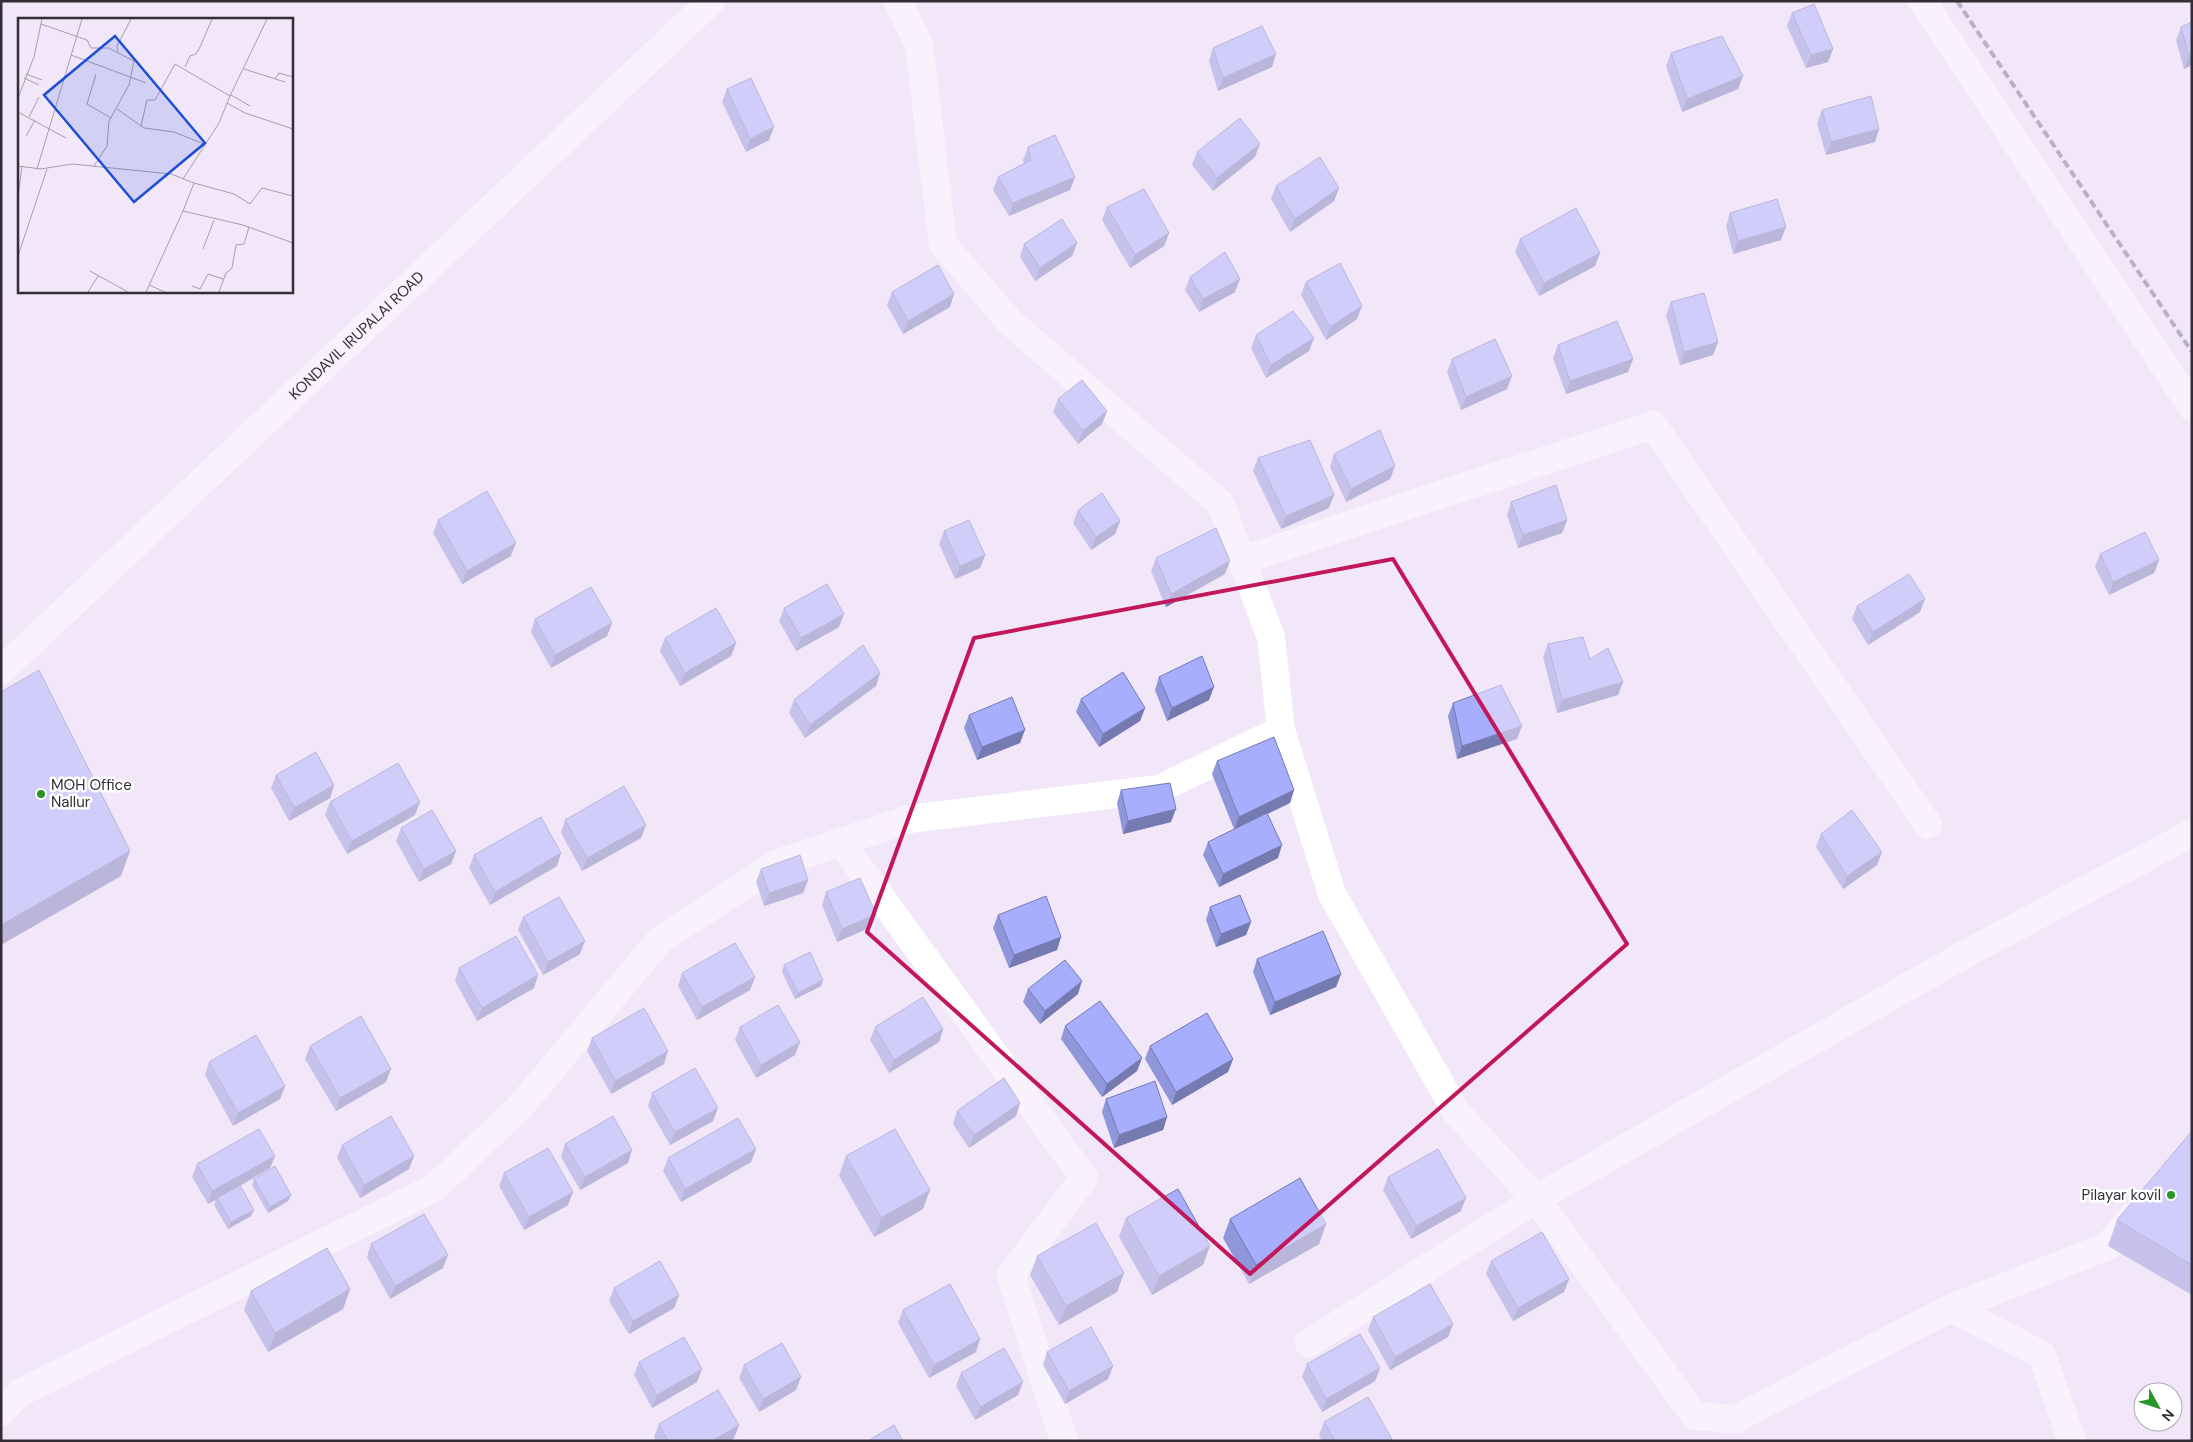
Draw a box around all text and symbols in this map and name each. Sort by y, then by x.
inset map [18,18,292,292]
street label: KONDAVIL IRUPALAI ROAD [285,267,429,404]
place label: MOH Office Nallur [51,775,132,812]
marker: MOH Office Nallur [35,788,47,800]
place label: Pilayar kovil [2081,1185,2161,1205]
marker: Pilayar kovil [2165,1189,2177,1201]
north arrow [2133,1382,2183,1432]
text: N [2158,1406,2178,1425]

